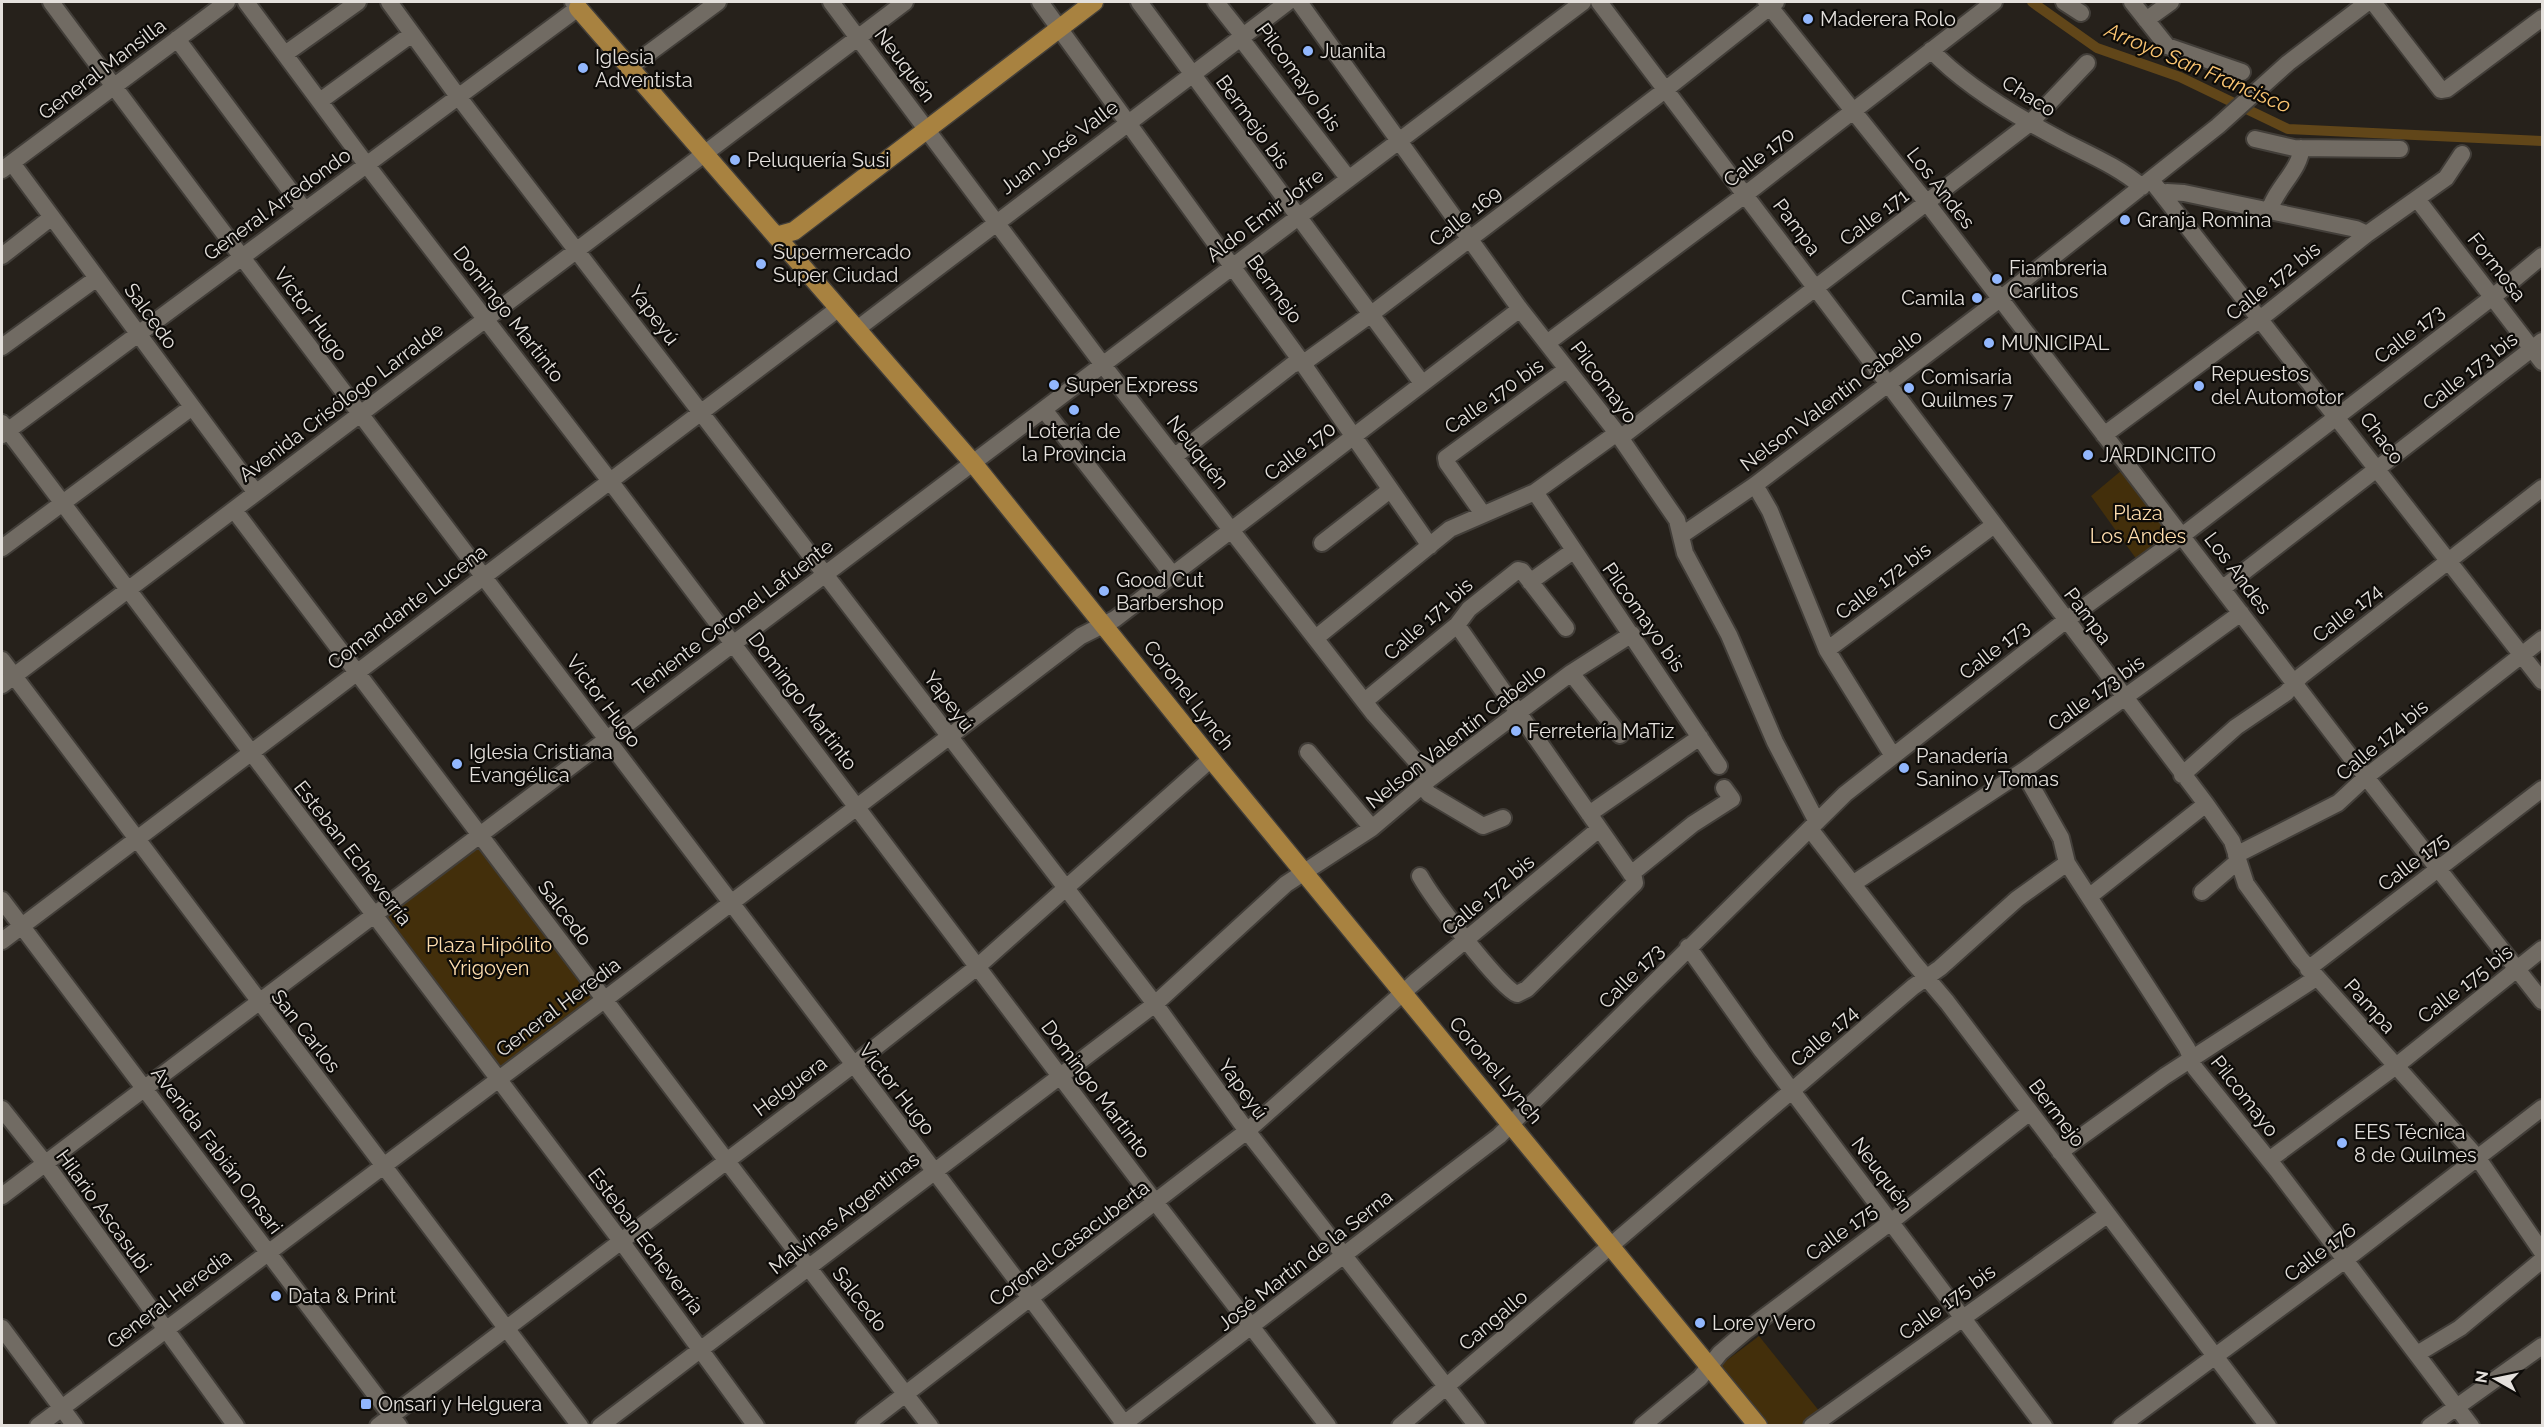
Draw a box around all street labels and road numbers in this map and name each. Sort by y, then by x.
street label: General Mansilla [34,13,170,125]
street label: Pilcomayo bis [1252,18,1346,136]
street label: Neuquén [869,23,941,107]
street label: Bermejo bis [1211,70,1295,174]
street label: Chaco [1998,70,2060,122]
street label: Juan José Valle [995,95,1123,199]
street label: Calle 170 [1719,122,1799,192]
street label: General Arredondo [199,143,355,265]
street label: Los Andes [1902,143,1980,233]
street label: Aldo Emir Jofre [1202,163,1329,267]
street label: Calle 169 [1424,180,1506,252]
street label: Calle 171 [1835,183,1914,251]
street label: Pampa [1768,194,1826,260]
street label: Formosa [2463,228,2531,306]
street label: Calle 172 bis [2221,237,2325,325]
street label: Domingo Martinto [448,241,570,387]
street label: Bermejo [1242,250,1308,328]
street label: Victor Hugo [269,262,353,366]
street label: Salcedo [119,278,183,354]
street label: Yapeyú [624,280,684,350]
street label: Calle 173 [2369,299,2449,369]
street label: Avenida Crisólogo Larralde [234,317,448,487]
street label: Nelson Valentín Cabello [1735,324,1927,476]
street label: Calle 173 bis [2418,327,2522,415]
street label: Pilcomayo [1565,336,1643,428]
street label: Calle 170 bis [1440,353,1548,439]
street label: Chaco [2355,407,2409,469]
street label: Neuquén [1162,411,1234,493]
street label: Calle 170 [1259,416,1341,486]
street label: Los Andes [2199,527,2277,619]
street label: Teniente Coronel Lafuente [628,534,838,700]
street label: Calle 172 bis [1831,537,1935,625]
street label: Comandante Lucena [323,539,491,675]
street label: Pilcomayo bis [1598,558,1690,676]
street label: Calle 171 bis [1379,573,1477,665]
street label: Calle 174 [2308,578,2387,648]
street label: Pampa [2059,583,2117,649]
street label: Calle 173 [1954,615,2034,685]
street label: Domingo Martinto [743,627,863,775]
street label: Coronel Lynch [1139,635,1239,755]
street label: Victor Hugo [561,650,647,752]
street label: Calle 173 bis [2043,650,2149,736]
street label: Nelson Valentín Cabello [1361,658,1551,814]
street label: Yapeyú [919,666,979,736]
street label: Calle 174 bis [2331,695,2433,785]
street label: Esteban Echeverría [289,776,417,930]
street label: Calle 175 [2373,828,2453,896]
street label: Calle 172 bis [1437,849,1539,941]
street label: Salcedo [533,876,597,950]
street label: Calle 173 [1593,938,1669,1014]
street label: Calle 175 bis [2413,940,2517,1028]
street label: General Heredia [491,952,625,1062]
street label: Pampa [2339,974,2401,1038]
street label: San Carlos [266,985,346,1077]
street label: Calle 174 [1785,1000,1863,1072]
street label: Coronel Lynch [1444,1011,1548,1129]
street label: Domingo Martinto [1036,1015,1156,1163]
street label: Victor Hugo [854,1038,940,1140]
street label: Helguera [749,1051,831,1121]
street label: Pilcomayo [2206,1051,2284,1141]
street label: Yapeyú [1213,1054,1273,1124]
street label: Avenida Fabián Onsari [146,1061,288,1239]
street label: Bermejo [2024,1074,2090,1152]
street label: Neuquén [1846,1132,1918,1216]
street label: Hilario Ascasubi [51,1145,157,1277]
street label: Malvinas Argentinas [764,1147,924,1279]
street label: Esteban Echeverría [583,1163,709,1319]
street label: Coronel Casacuberta [984,1175,1154,1311]
street label: José Martín de la Serna [1213,1184,1397,1336]
street label: Calle 175 [1801,1198,1881,1266]
street label: Calle 176 [2279,1217,2361,1287]
street label: General Heredia [102,1244,236,1354]
street label: Calle 175 bis [1894,1259,2000,1345]
street label: Salcedo [827,1262,893,1336]
street label: Cangallo [1454,1284,1532,1356]

